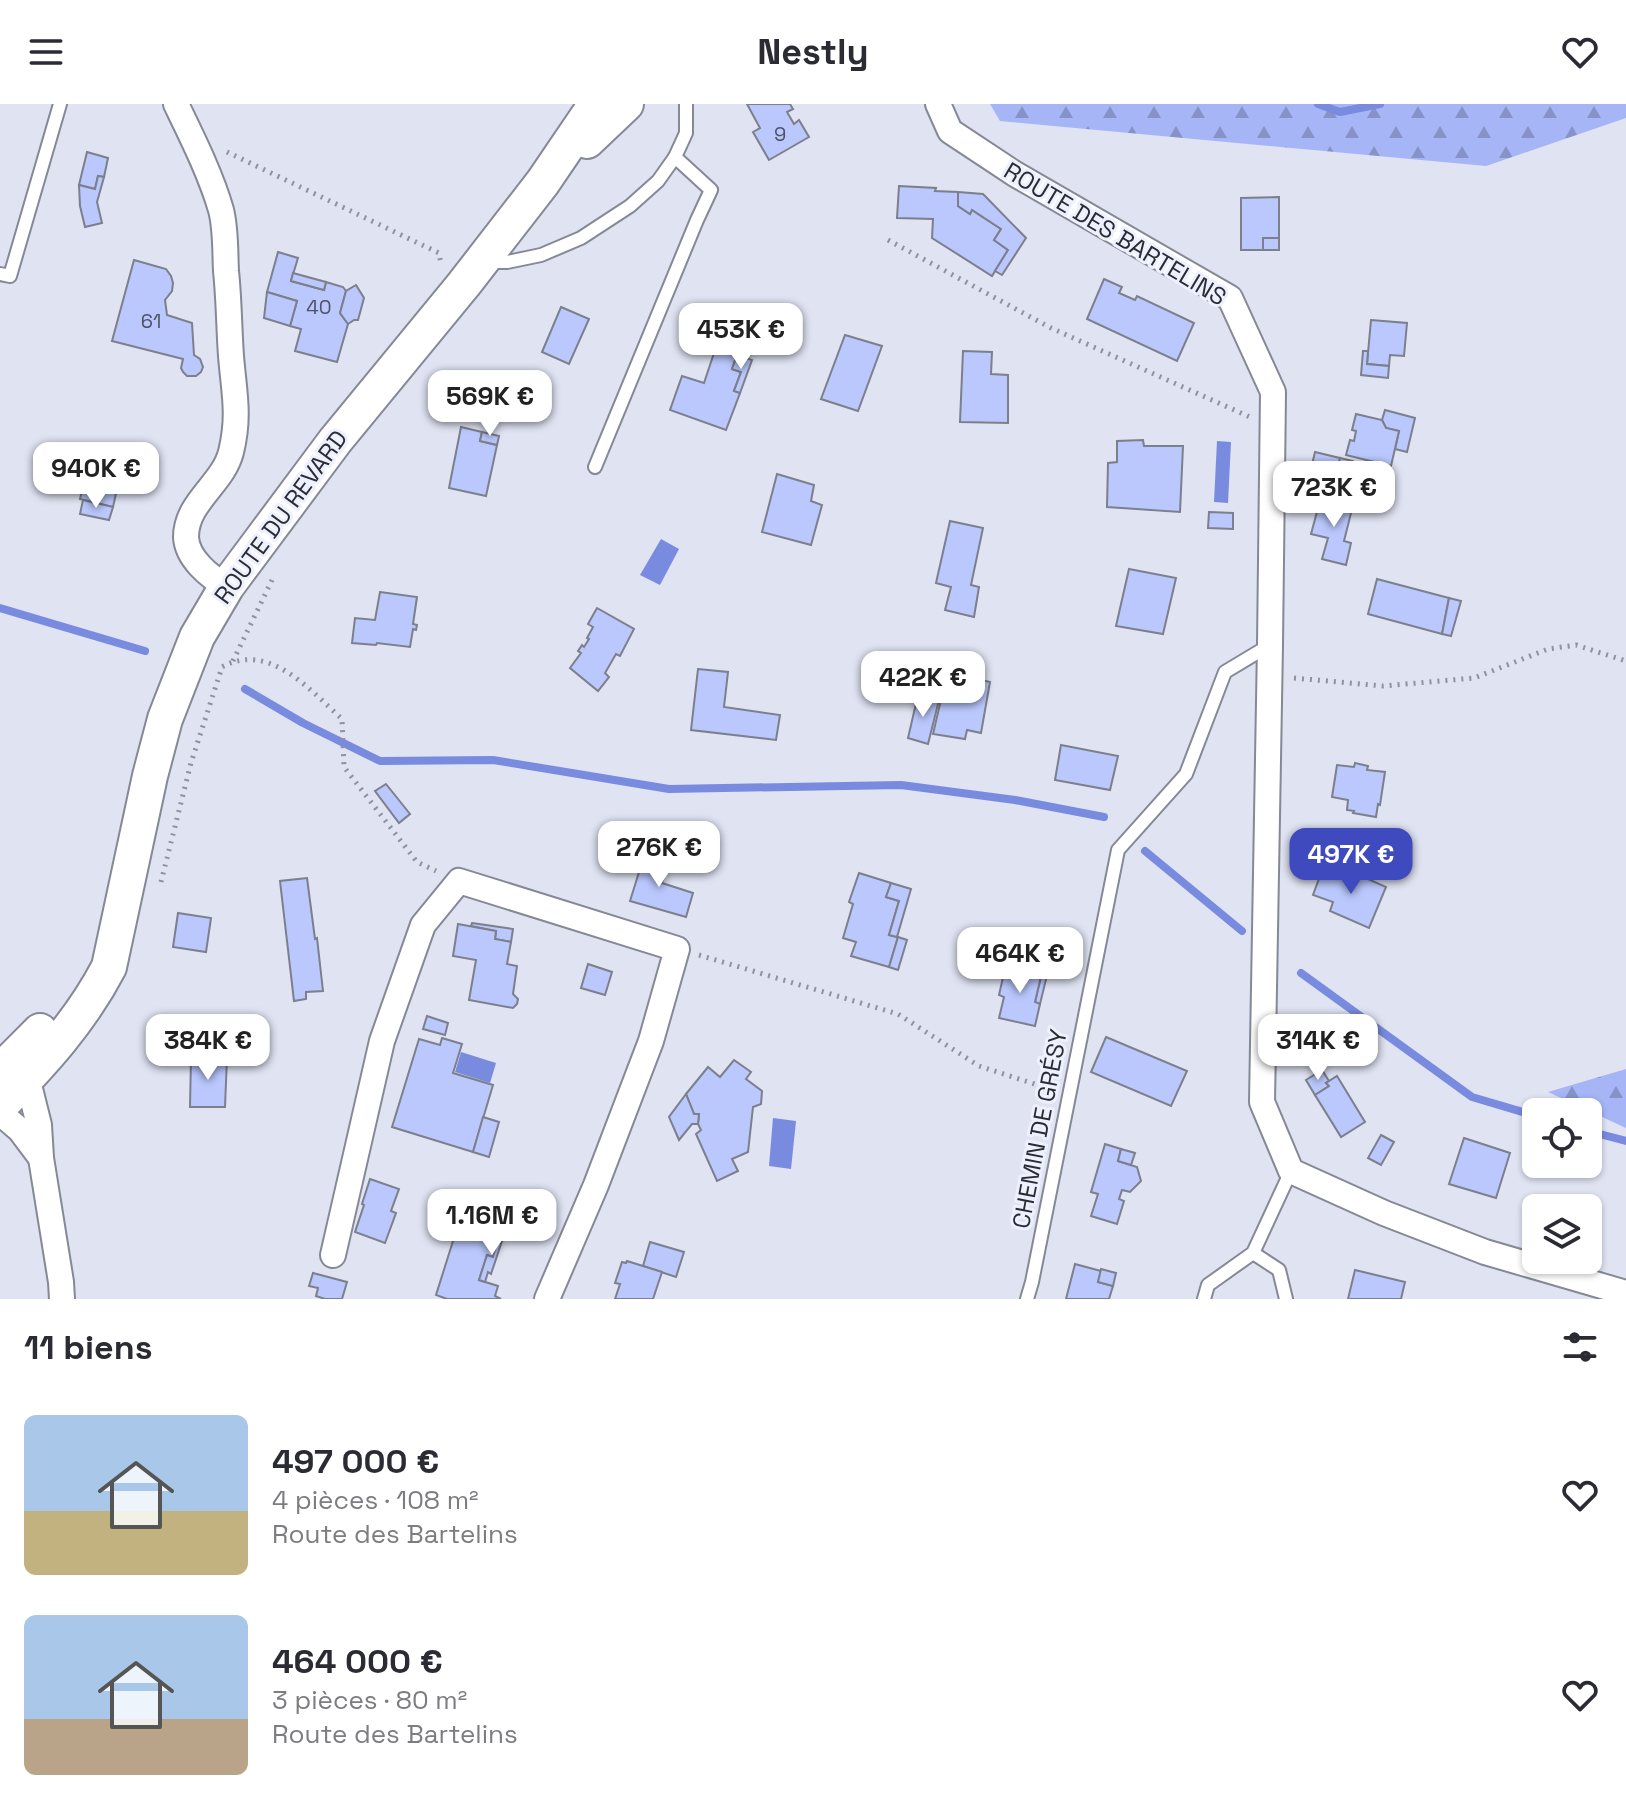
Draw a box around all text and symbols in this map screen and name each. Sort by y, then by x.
text: Nestly [757,29,869,75]
icon: menu [24,30,68,74]
icon: heart [1558,30,1602,74]
house number: 9 [774,121,786,147]
street label: ROUTE DES BARTELINS [998,155,1232,312]
house number: 40 [306,294,332,320]
pin: 453K € [676,303,806,371]
house number: 61 [141,308,161,334]
text: 453K € [697,312,785,346]
pin: 569K € [425,370,555,438]
text: 569K € [446,379,534,413]
street label: ROUTE DU REVARD [207,424,354,610]
pin: 940K € [31,442,161,510]
text: 940K € [51,451,141,485]
pin: 723K € [1269,461,1399,529]
text: 723K € [1291,470,1377,504]
pin: 422K € [858,651,988,719]
text: 422K € [879,660,967,694]
pin: 276K € [594,821,724,889]
pin: 497K € [1286,828,1416,896]
text: 276K € [616,830,702,864]
text: 497K € [1308,837,1395,871]
pin: 464K € [955,927,1085,995]
text: 464K € [975,936,1065,970]
pin: 384K € [143,1014,273,1082]
pin: 314K € [1253,1014,1383,1082]
text: 384K € [164,1023,252,1057]
text: 314K € [1276,1023,1360,1057]
street label: CHEMIN DE GRÉSY [1005,1026,1074,1231]
map controls [1522,1098,1602,1274]
button: locate [1522,1098,1602,1178]
pin: 1.16M € [418,1189,566,1257]
button: layers [1522,1194,1602,1274]
text: 1.16M € [445,1198,539,1232]
icon: filters [1558,1325,1602,1369]
text: 11 biens [24,1326,153,1369]
text: 497 000 € [272,1440,439,1483]
icon: home [88,1447,184,1543]
icon: heart [1558,1473,1602,1517]
text: 4 pièces · 108 m² [272,1483,479,1517]
text: Route des Bartelins [272,1517,518,1551]
text: 464 000 € [272,1640,443,1683]
icon: home [88,1647,184,1743]
icon: heart [1558,1673,1602,1717]
text: 3 pièces · 80 m² [272,1683,467,1717]
text: Route des Bartelins [272,1717,518,1751]

